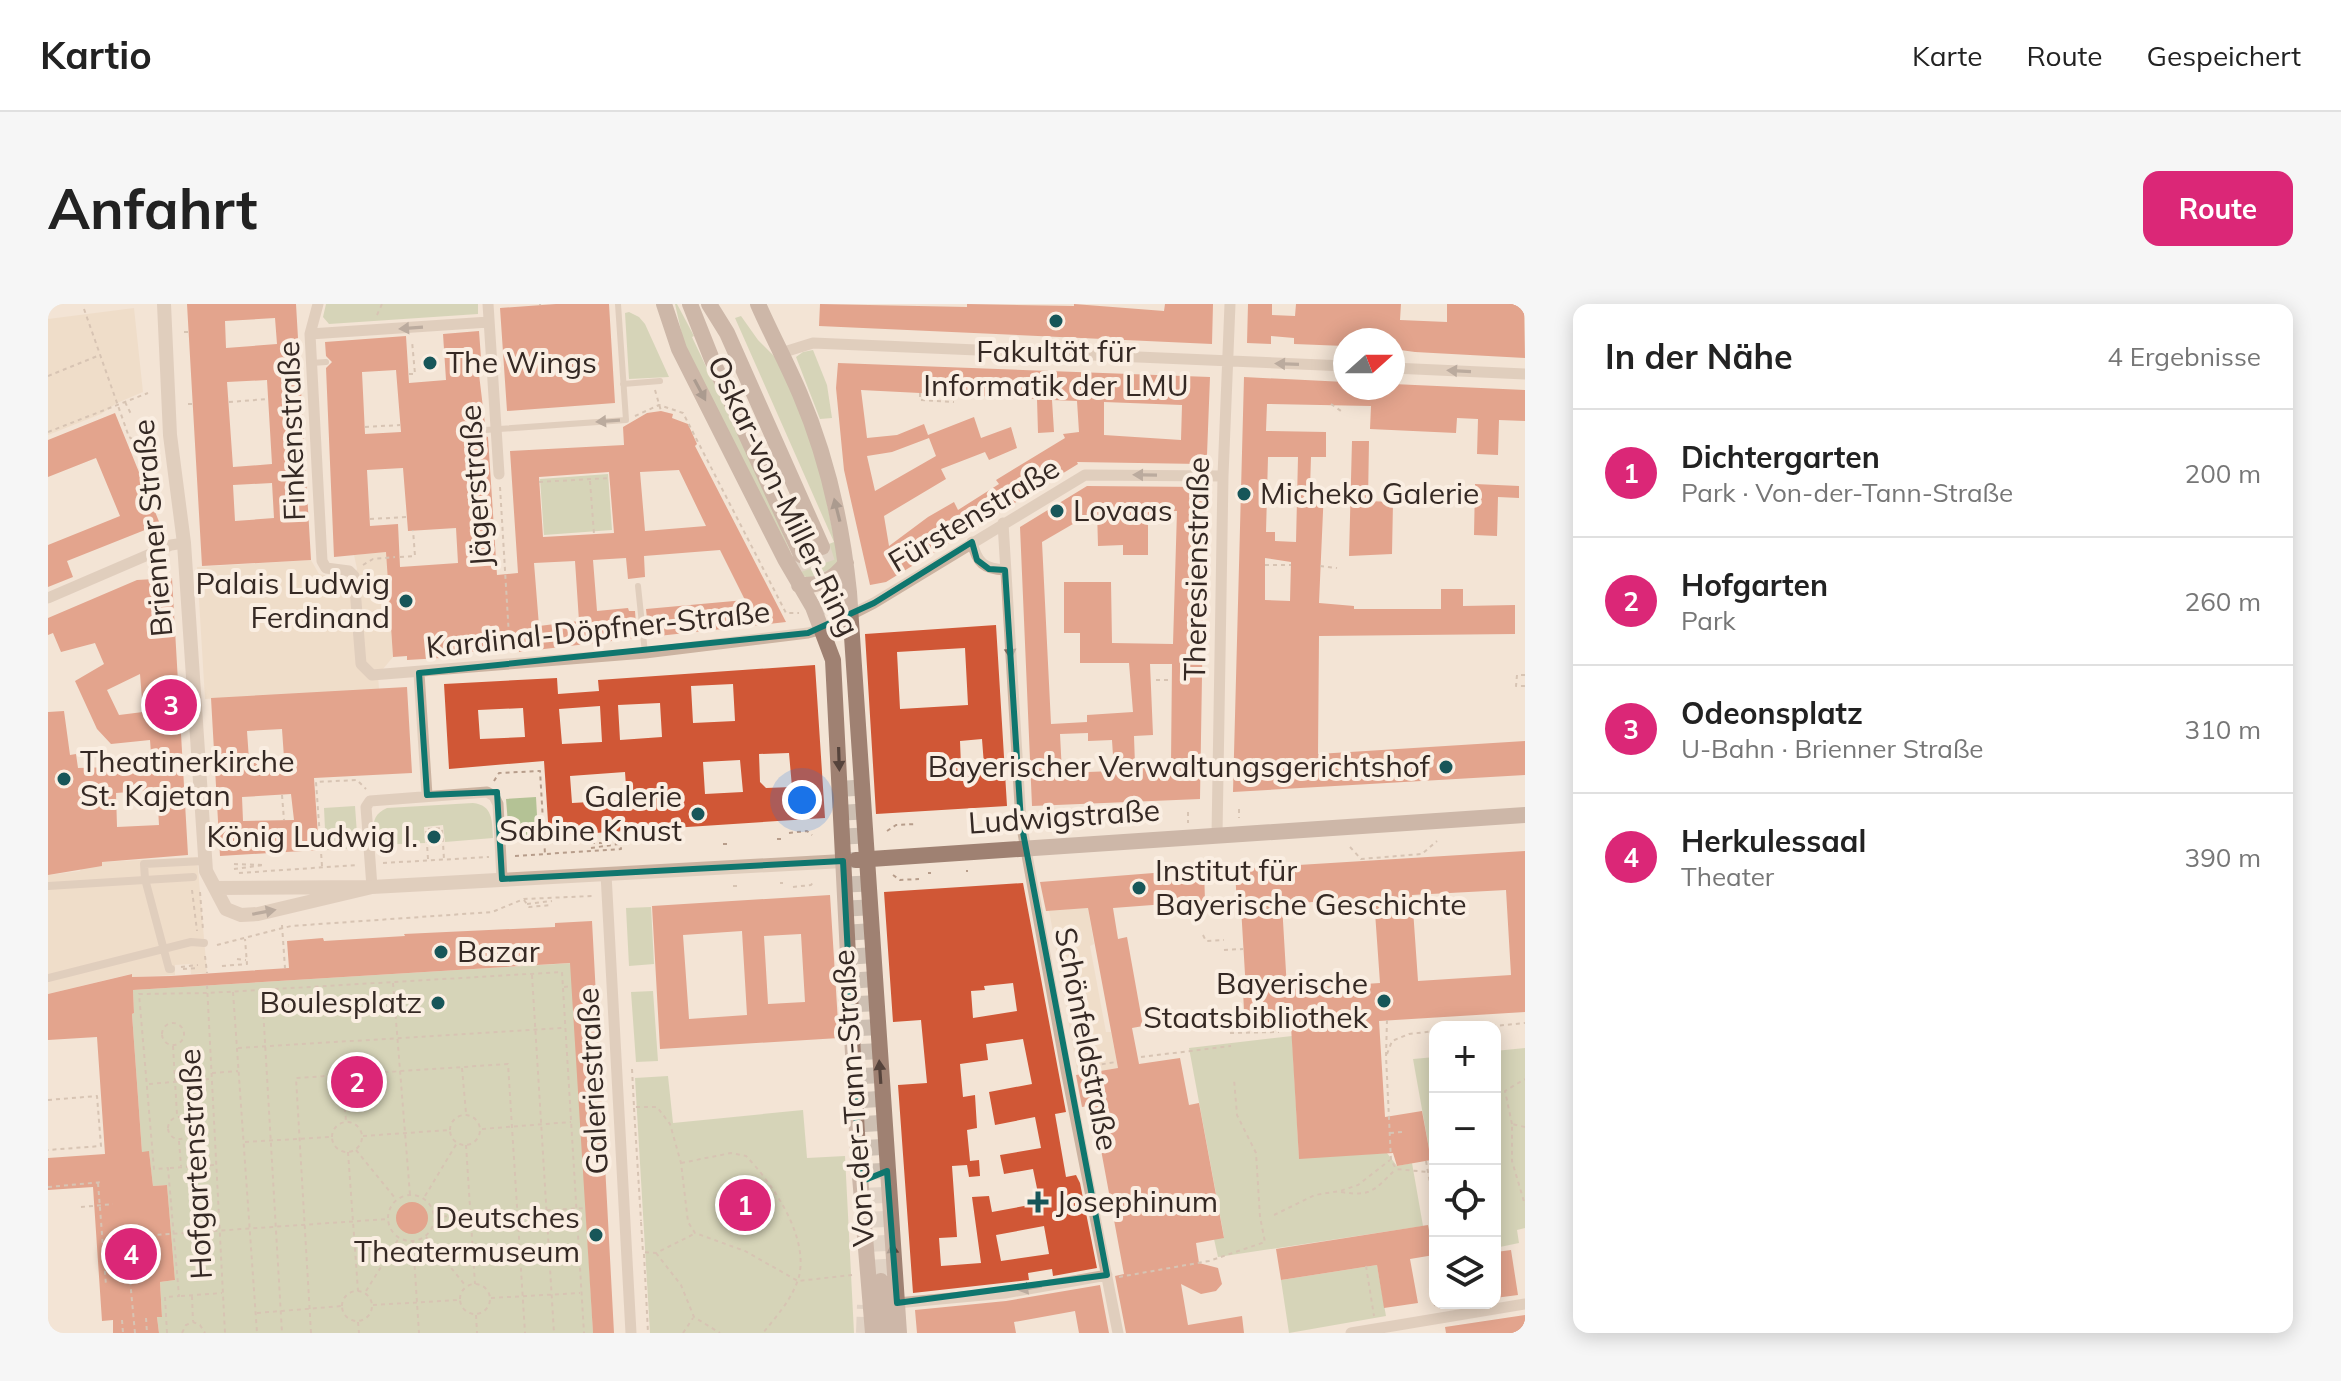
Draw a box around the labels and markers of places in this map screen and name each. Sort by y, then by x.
marker: Fakultät für Informatik der LMU [1047,312,1065,330]
place label: Fakultät für Informatik der LMU [923,332,1189,404]
place label: The Wings [446,343,597,381]
marker: The Wings [421,354,439,372]
place label: Micheko Galerie [1260,474,1479,512]
marker: Micheko Galerie [1235,485,1253,503]
place label: Lovaas [1073,491,1173,529]
marker: Lovaas [1048,502,1066,520]
place label: Palais Ludwig Ferdinand [196,564,390,636]
marker: Palais Ludwig Ferdinand [397,592,415,610]
pin: 3 [145,675,197,735]
place label: Theatinerkirche St. Kajetan [80,742,295,814]
place label: Bayerischer Verwaltungsgerichtshof [928,747,1431,785]
marker: Bayerischer Verwaltungsgerichtshof [1437,758,1455,776]
marker: Theatinerkirche St. Kajetan [55,770,73,788]
place label: Galerie Sabine Knust [499,777,682,849]
marker: Galerie Sabine Knust [689,805,707,823]
place label: König Ludwig I. [206,817,418,855]
marker: König Ludwig I. [425,828,443,846]
place label: Institut für Bayerische Geschichte [1155,851,1467,923]
marker: Institut für Bayerische Geschichte [1130,879,1148,897]
place label: Bazar [457,932,540,970]
marker: Bazar [432,943,450,961]
place label: Bayerische Staatsbibliothek [1143,964,1369,1036]
place label: Boulesplatz [260,983,422,1021]
marker: Bayerische Staatsbibliothek [1375,992,1393,1010]
marker: Boulesplatz [429,994,447,1012]
pin: 2 [331,1052,383,1112]
pin: 1 [719,1175,771,1235]
place label: Josephinum [1056,1182,1218,1220]
marker: Josephinum [1027,1191,1049,1213]
place label: Deutsches Theatermuseum [354,1198,580,1270]
pin: 4 [105,1224,157,1284]
marker: Deutsches Theatermuseum [587,1226,605,1244]

